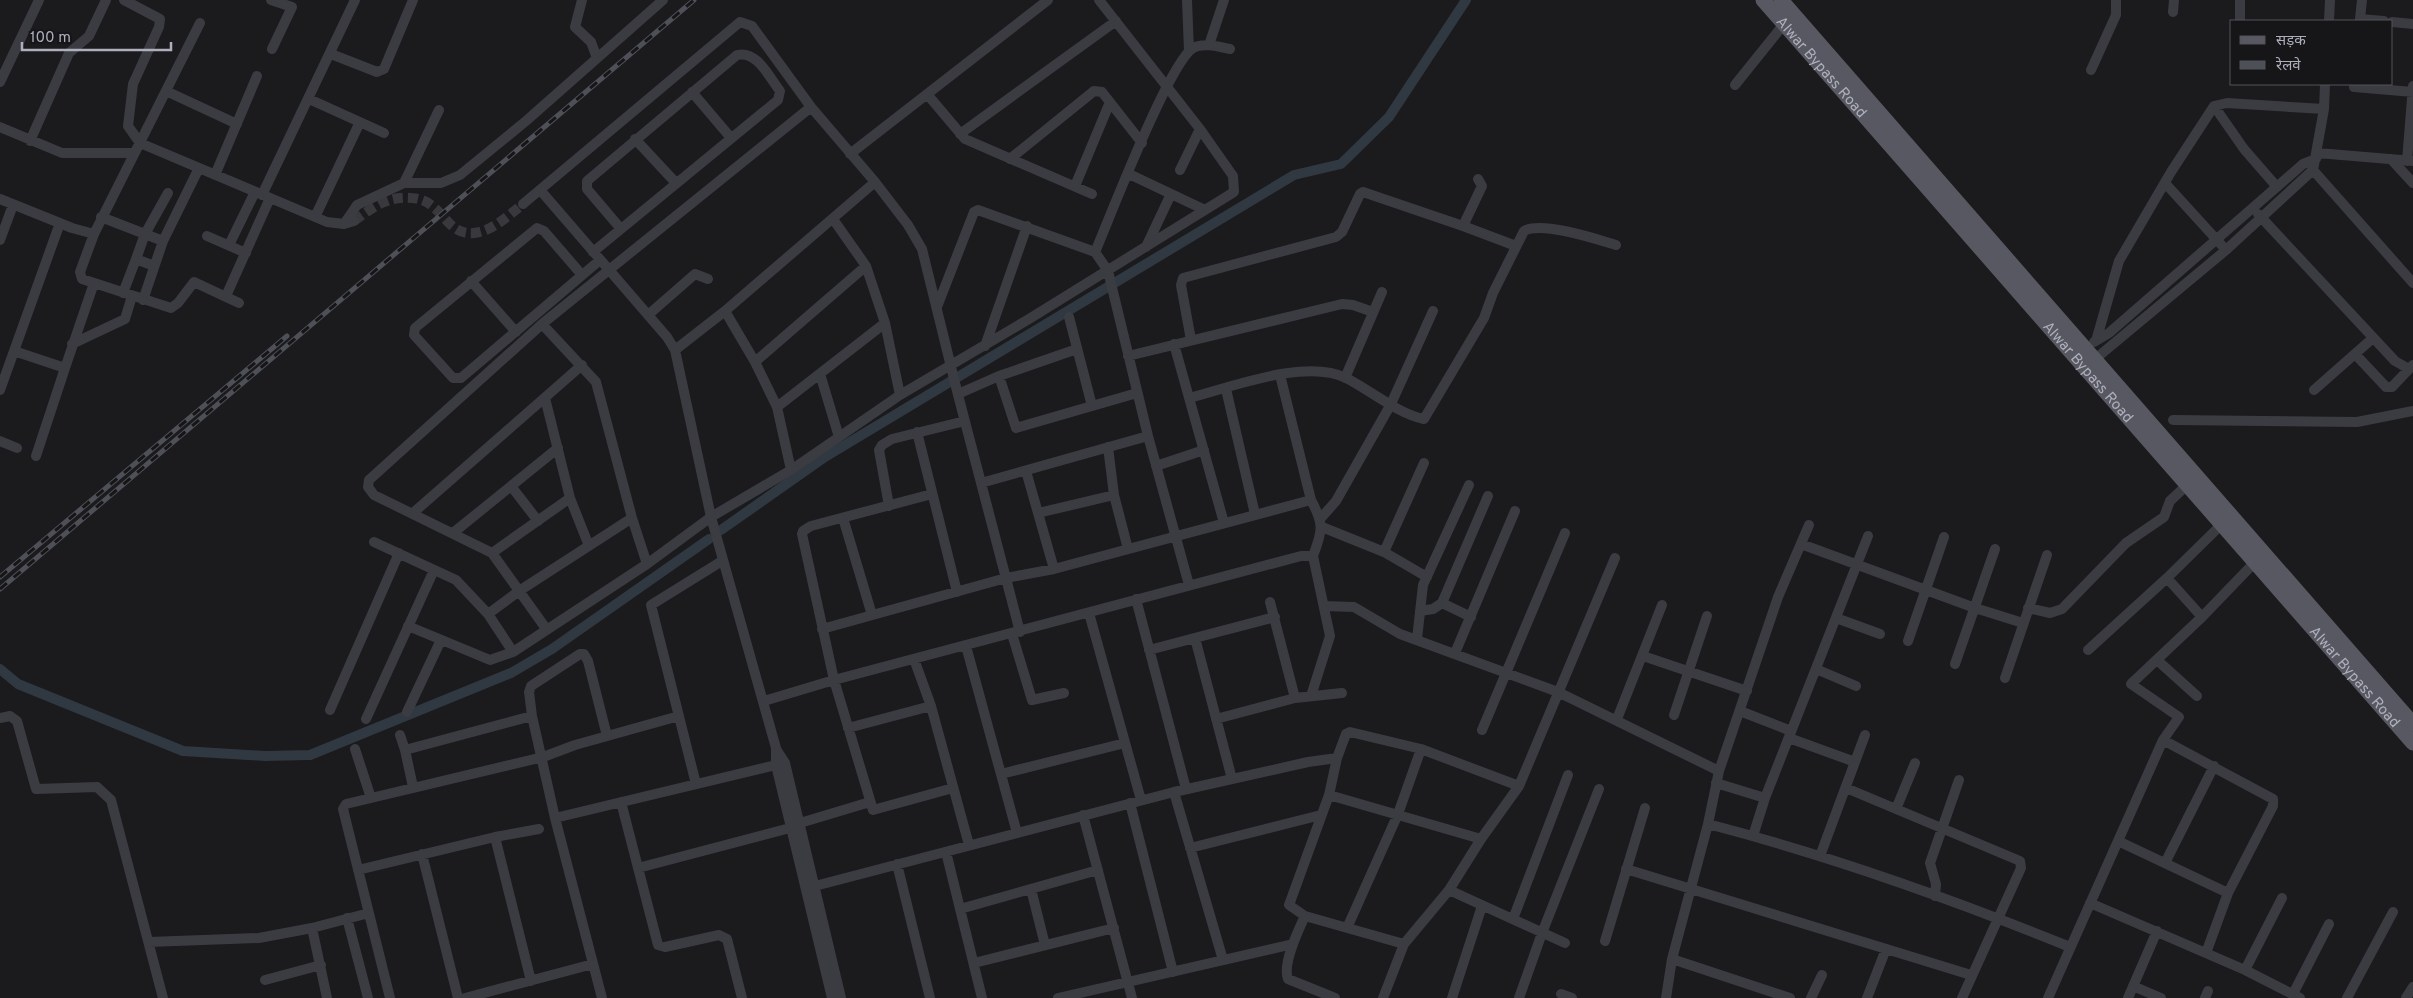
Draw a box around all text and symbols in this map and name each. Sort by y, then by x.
street label: Alwar Bypass Road [1771,13,1870,123]
scale bar [22,20,171,52]
legend [2230,20,2393,85]
text: 100 m [30,29,71,48]
text: सड़क [2276,32,2306,51]
text: रेलवे [2275,56,2301,76]
street label: Alwar Bypass Road [2038,318,2137,427]
street label: Alwar Bypass Road [2304,623,2403,732]

